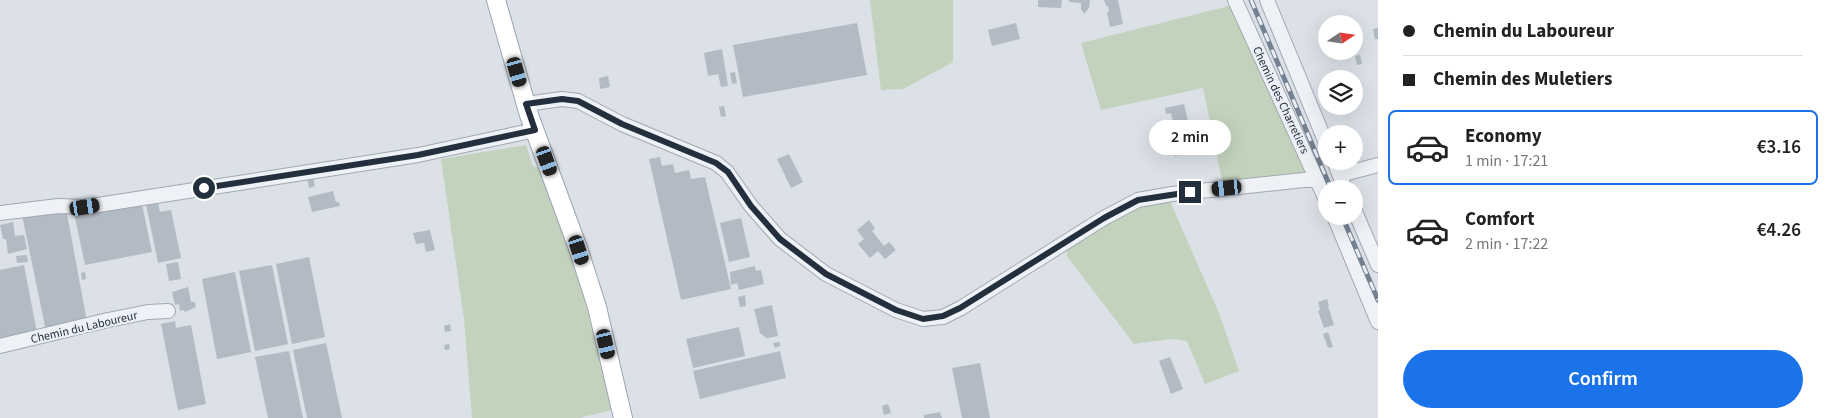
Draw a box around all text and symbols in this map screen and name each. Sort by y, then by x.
north arrow [1318,15,1362,60]
map controls [1318,15,1363,225]
text: Chemin du Laboureur [1433,18,1614,45]
street label: Chemin des Charretiers [1248,44,1313,157]
car [505,56,528,88]
text: Chemin des Muletiers [1433,66,1612,93]
button: layers [1318,70,1363,115]
callout: 2 min [1149,120,1231,154]
text: Economy [1465,123,1542,150]
button: + [1318,125,1363,170]
icon: car [1405,125,1450,170]
text: 2 min [1171,126,1209,148]
text: €3.16 [1757,134,1801,161]
car [534,144,559,178]
text: 1 min · 17:21 [1465,150,1548,172]
route start [193,177,215,199]
car [1211,179,1242,197]
button: − [1318,180,1363,225]
route end [1179,181,1201,203]
car [69,197,100,217]
text: Comfort [1465,206,1535,233]
icon: car [1405,208,1450,253]
text: €4.26 [1757,217,1801,244]
car [567,233,590,267]
text: 2 min · 17:22 [1465,233,1548,255]
street label: Chemin du Laboureur [29,307,140,348]
car [595,328,616,360]
button: Confirm [1403,350,1803,408]

